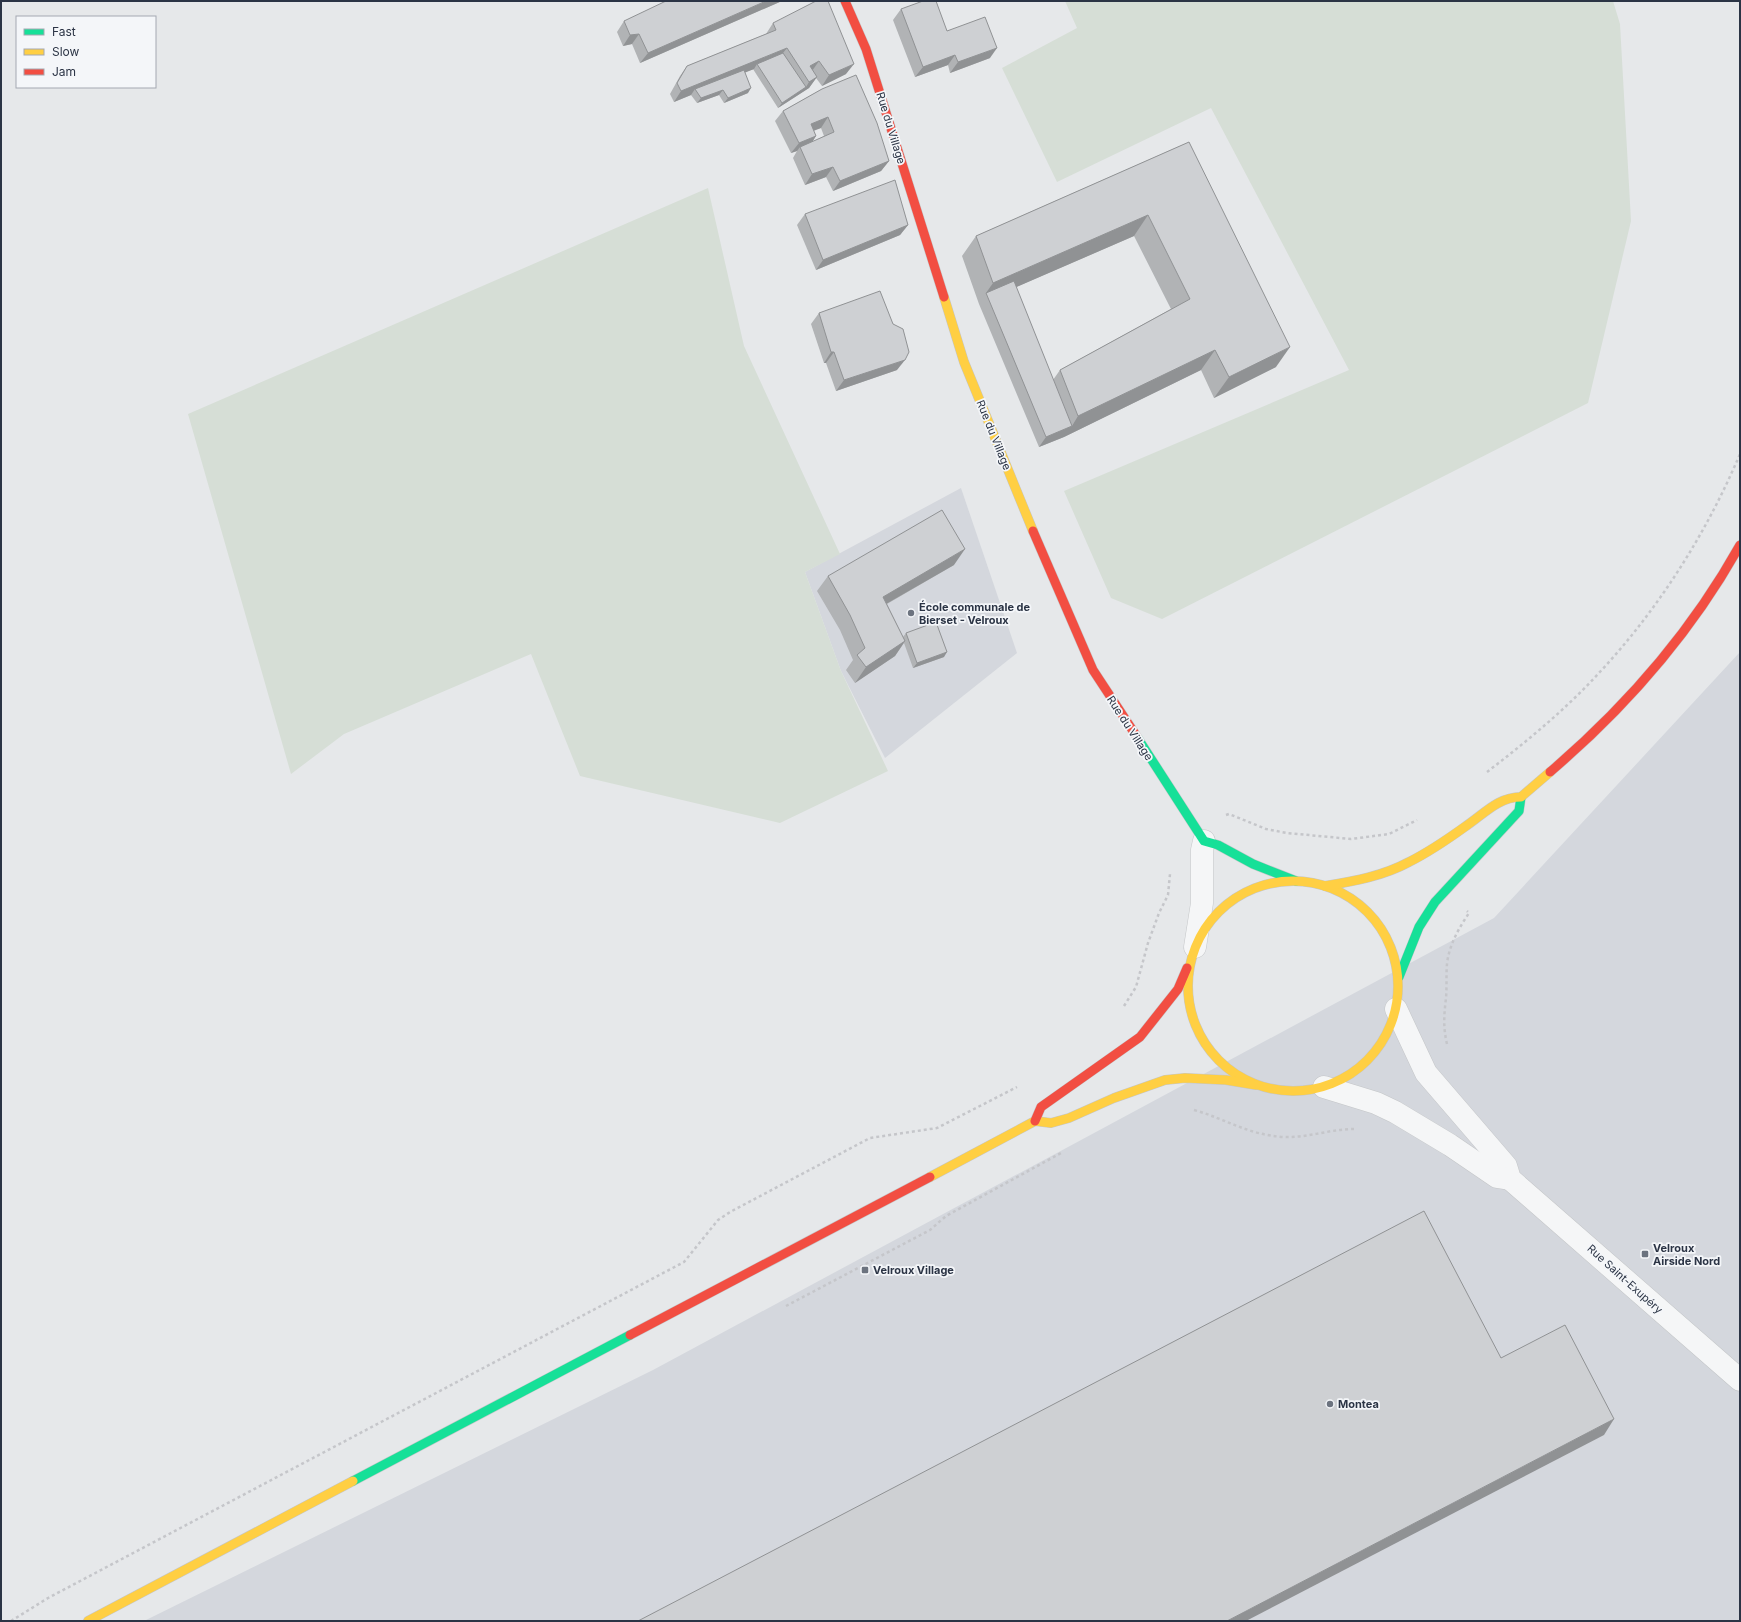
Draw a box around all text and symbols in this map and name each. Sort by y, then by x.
legend [16,16,156,88]
text: Fast [52,24,76,39]
text: Slow [52,44,80,59]
text: Jam [52,64,76,79]
street label: Rue du Village [873,90,909,166]
street label: Rue du Village [974,398,1014,472]
place label: École communale de Bierset - Velroux [919,600,1030,627]
marker: École communale de Bierset - Velroux [906,608,916,618]
street label: Rue du Village [1104,693,1156,763]
street label: Rue Saint-Exupéry [1584,1241,1666,1317]
place label: Velroux Airside Nord [1653,1241,1720,1268]
marker: Velroux Airside Nord [1640,1249,1650,1259]
place label: Velroux Village [873,1263,954,1277]
marker: Velroux Village [860,1265,870,1275]
place label: Montea [1338,1397,1379,1411]
marker: Montea [1325,1399,1335,1409]

